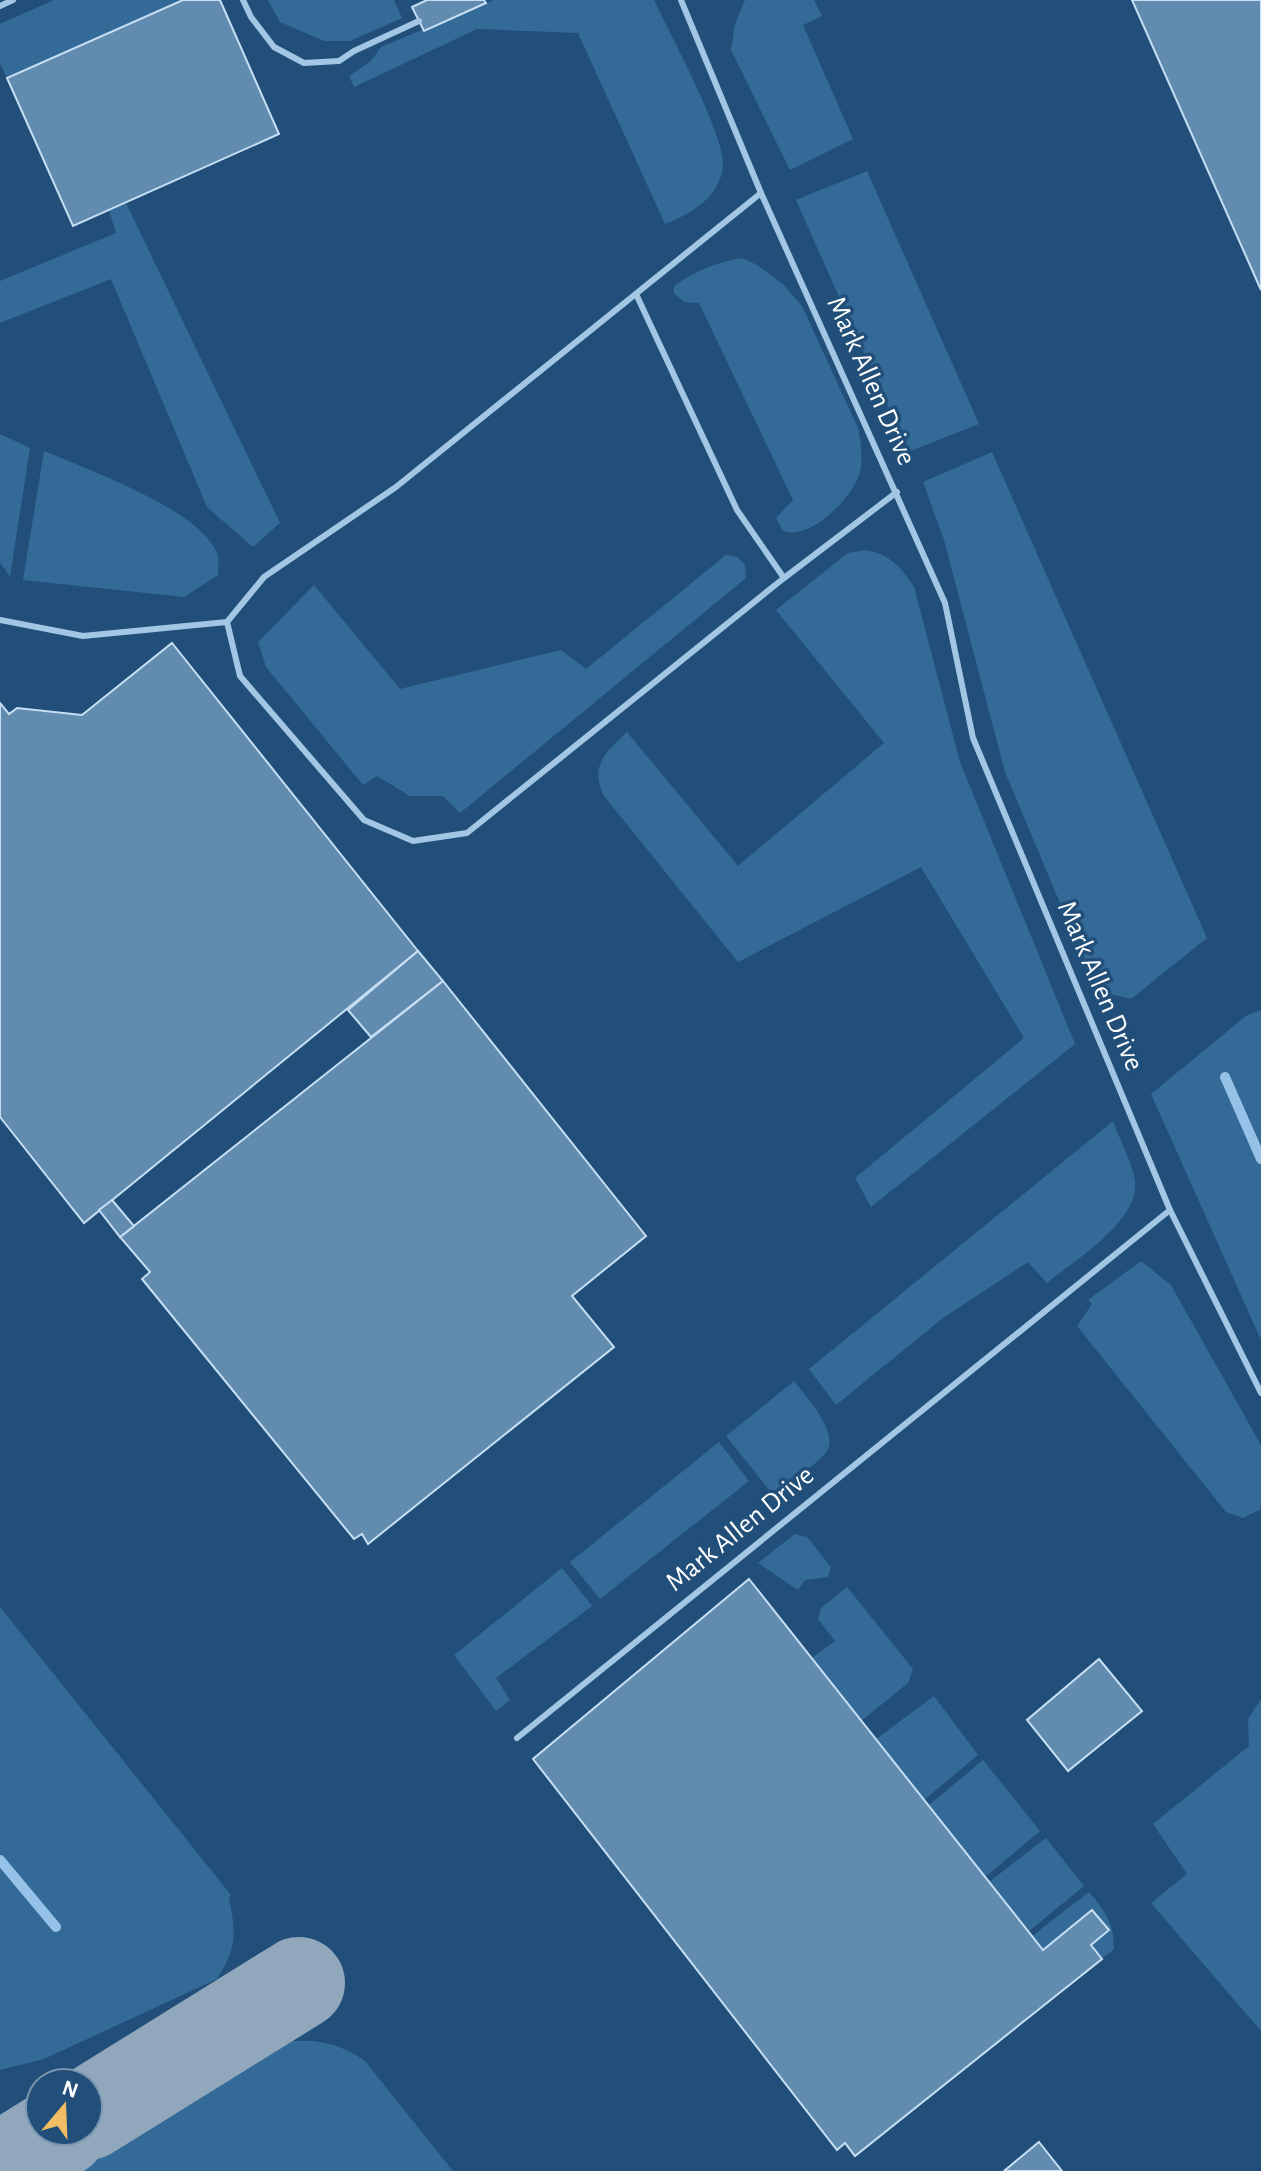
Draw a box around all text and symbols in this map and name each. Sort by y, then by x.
street label: Mark Allen Drive [821,293,921,469]
street label: Mark Allen Drive [1052,897,1148,1075]
street label: Mark Allen Drive [661,1461,819,1597]
north arrow [24,2067,104,2147]
text: N [59,2076,81,2102]

